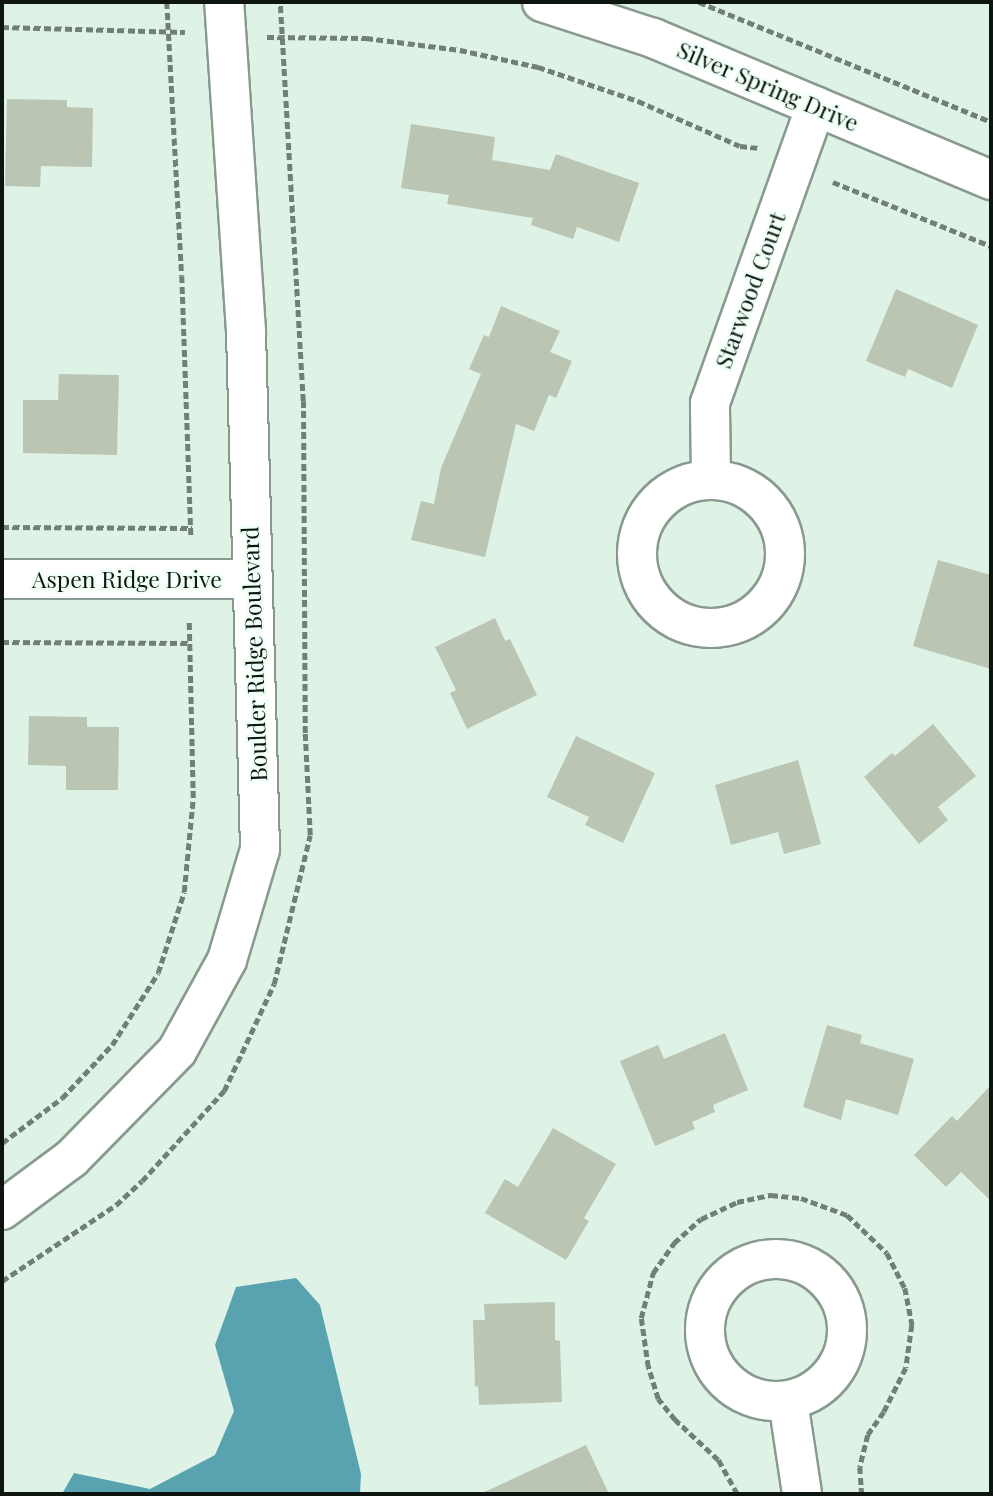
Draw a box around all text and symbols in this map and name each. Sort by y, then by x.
street label: Silver Spring Drive [673,35,863,137]
street label: Starwood Court [709,208,791,372]
street label: Boulder Ridge Boulevard [236,526,272,782]
street label: Aspen Ridge Drive [32,565,222,593]

